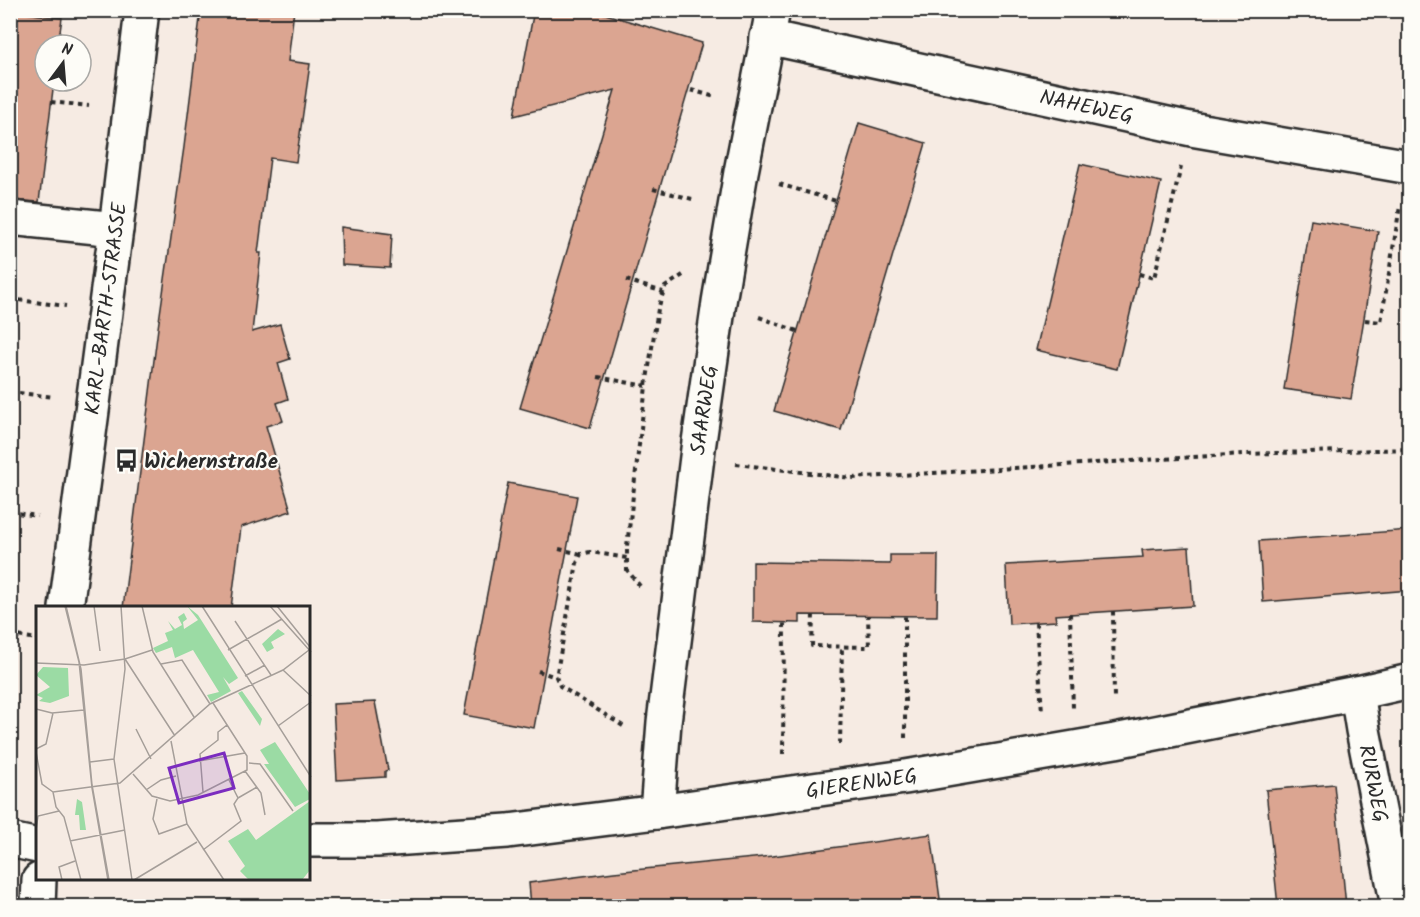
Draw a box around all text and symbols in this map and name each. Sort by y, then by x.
north arrow [33,33,93,93]
text: N [58,37,75,63]
street label: NAHEWEG [1036,82,1136,134]
street label: KARL-BARTH-STRASSE [77,200,137,417]
street label: SAARWEG [682,363,728,457]
place label: Wichernstraße [144,446,278,479]
bus stop icon: Wichernstraße [113,448,139,474]
inset map [36,606,310,881]
street label: RURWEG [1348,742,1396,826]
street label: GIERENWEG [804,760,920,809]

